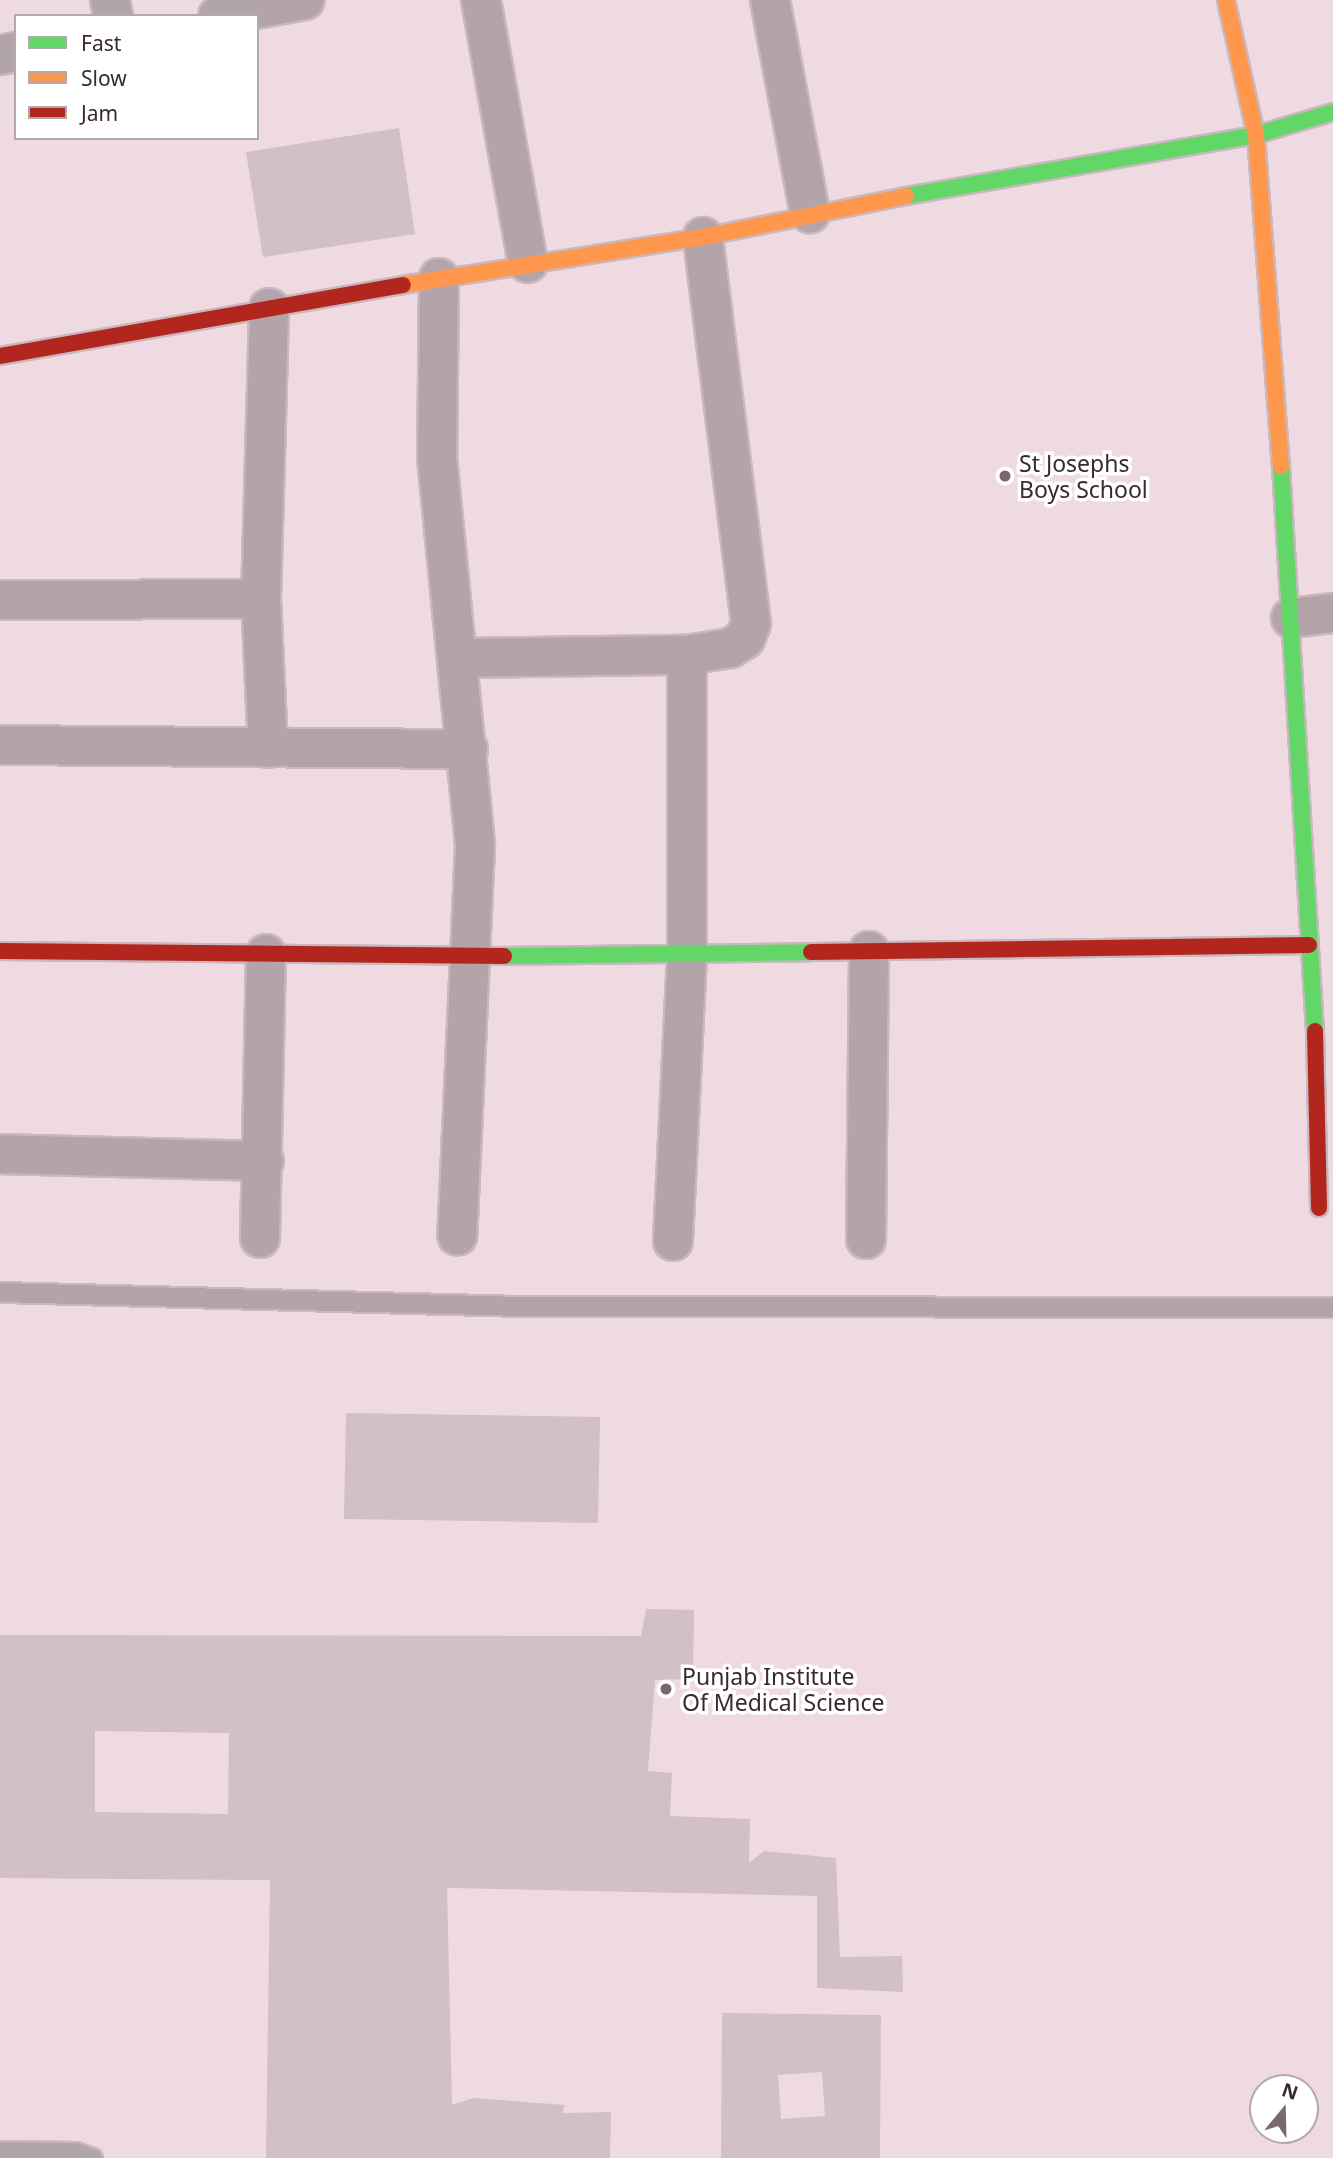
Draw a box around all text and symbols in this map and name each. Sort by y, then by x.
legend [14,14,259,140]
text: Fast [81,29,121,57]
text: Slow [81,64,127,92]
text: Jam [81,99,118,127]
place label: St Josephs Boys School [1019,449,1148,503]
marker: St Josephs Boys School [997,468,1013,484]
place label: Punjab Institute Of Medical Science [682,1662,884,1716]
marker: Punjab Institute Of Medical Science [656,1679,676,1699]
north arrow [1249,2074,1319,2144]
text: N [1279,2076,1302,2106]

